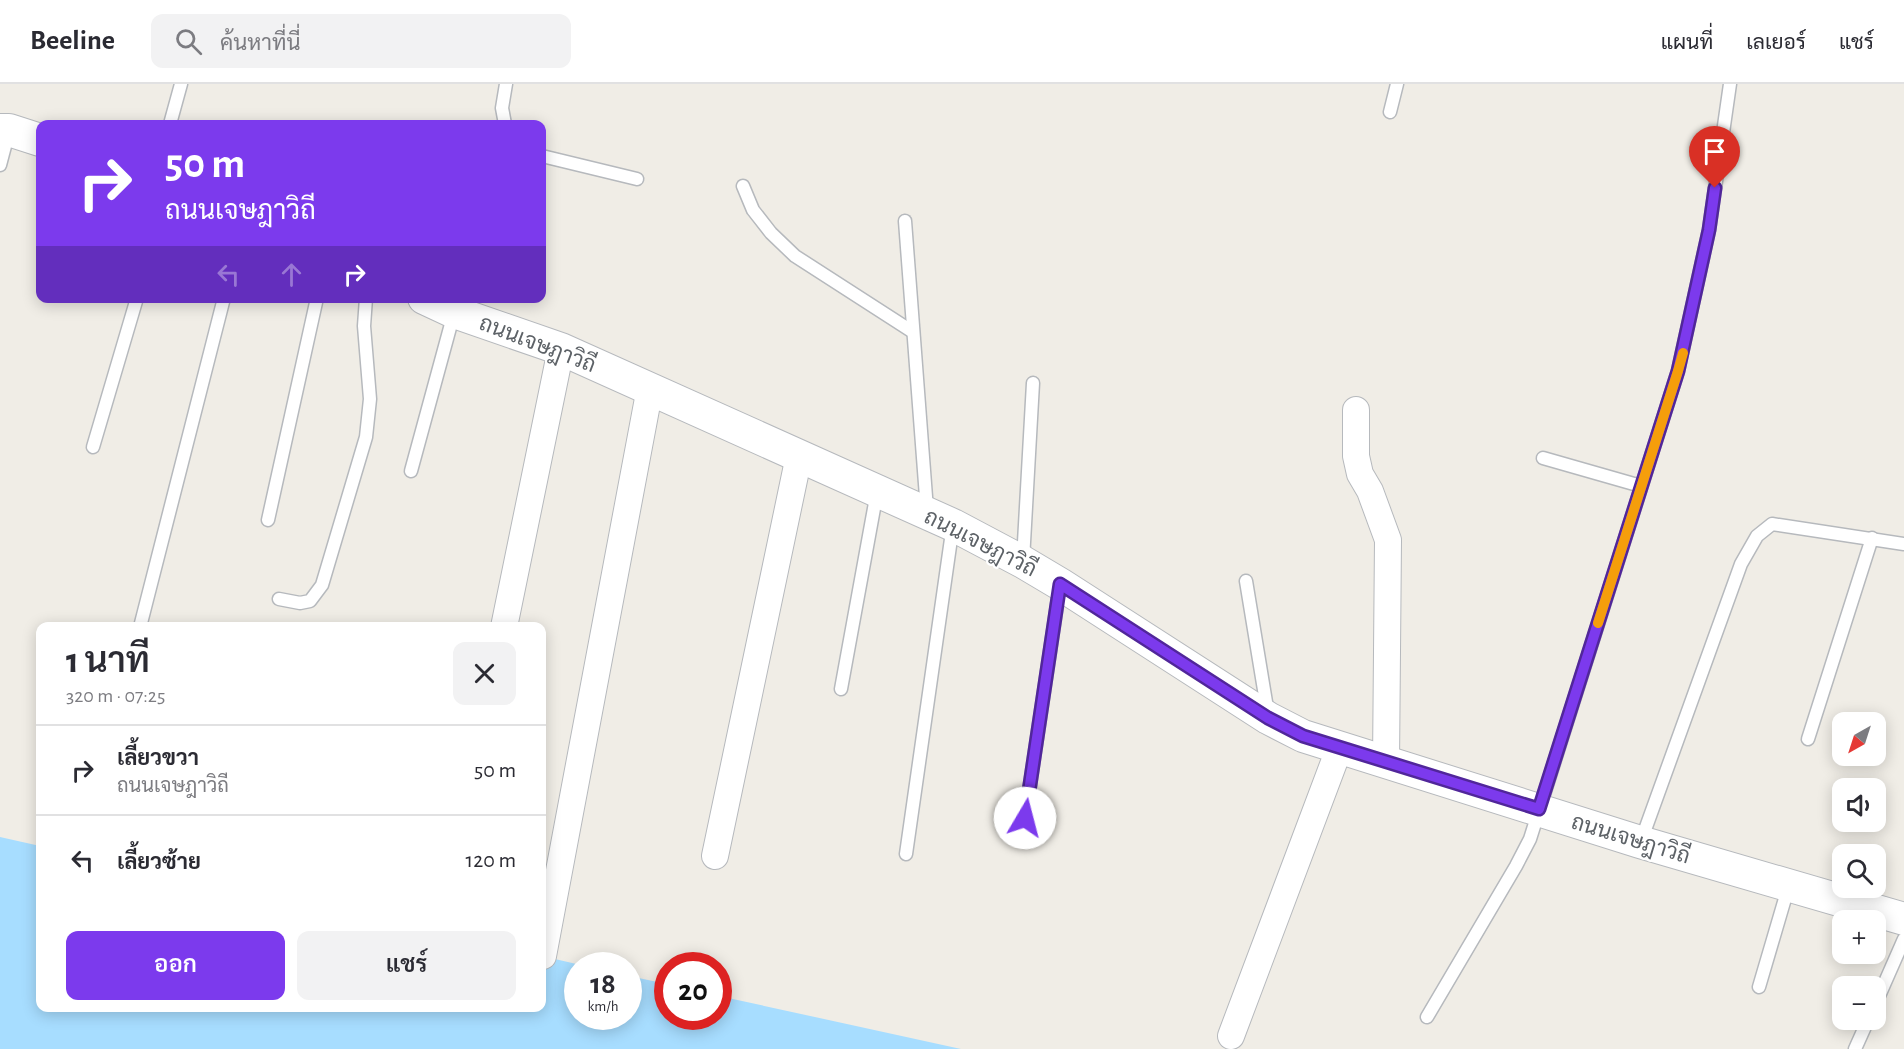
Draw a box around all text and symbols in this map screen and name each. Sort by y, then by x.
search box [151,14,571,68]
icon: search [172,25,205,58]
text: Beeline [30,27,115,55]
text: ค้นหาที่นี่ [220,32,301,54]
text: แผนที่ [1661,32,1713,53]
text: เลเยอร์ [1746,32,1806,53]
text: แชร์ [1839,32,1874,53]
pin [1689,126,1740,188]
icon: arrive [1698,135,1731,168]
text: 50 m [165,143,245,185]
icon: right [66,144,144,222]
text: ถนนเจษฎาวิถี [165,197,316,224]
icon: left [212,258,245,291]
icon: ahead [275,258,308,291]
icon: right [338,258,371,291]
street label: ถนนเจษฎาวิถี [475,309,600,380]
street label: ถนนเจษฎาวิถี [919,503,1042,584]
button: close [453,642,516,705]
text: 1 นาที [66,643,150,679]
text: 320 m · 07:25 [66,686,165,706]
north arrow [1832,712,1886,766]
map controls [1832,712,1886,1030]
text: เลี้ยวขวา [117,747,199,769]
icon: right [66,754,99,787]
text: 50 m [474,759,516,781]
text: ถนนเจษฎาวิถี [117,776,229,796]
button: sound [1832,778,1886,832]
position arrow [993,786,1057,850]
street label: ถนนเจษฎาวิถี [1568,808,1694,871]
icon: left [66,844,99,877]
button: search [1832,844,1886,898]
text: 120 m [466,849,516,871]
text: เลี้ยวซ้าย [117,851,201,873]
button: + [1832,910,1886,964]
button: ออก [66,931,285,1000]
button: แชร์ [297,931,516,1000]
speed limit sign: 20 [654,952,732,1030]
text: 18 [590,969,616,999]
button: − [1832,976,1886,1030]
text: km/h [588,999,618,1014]

